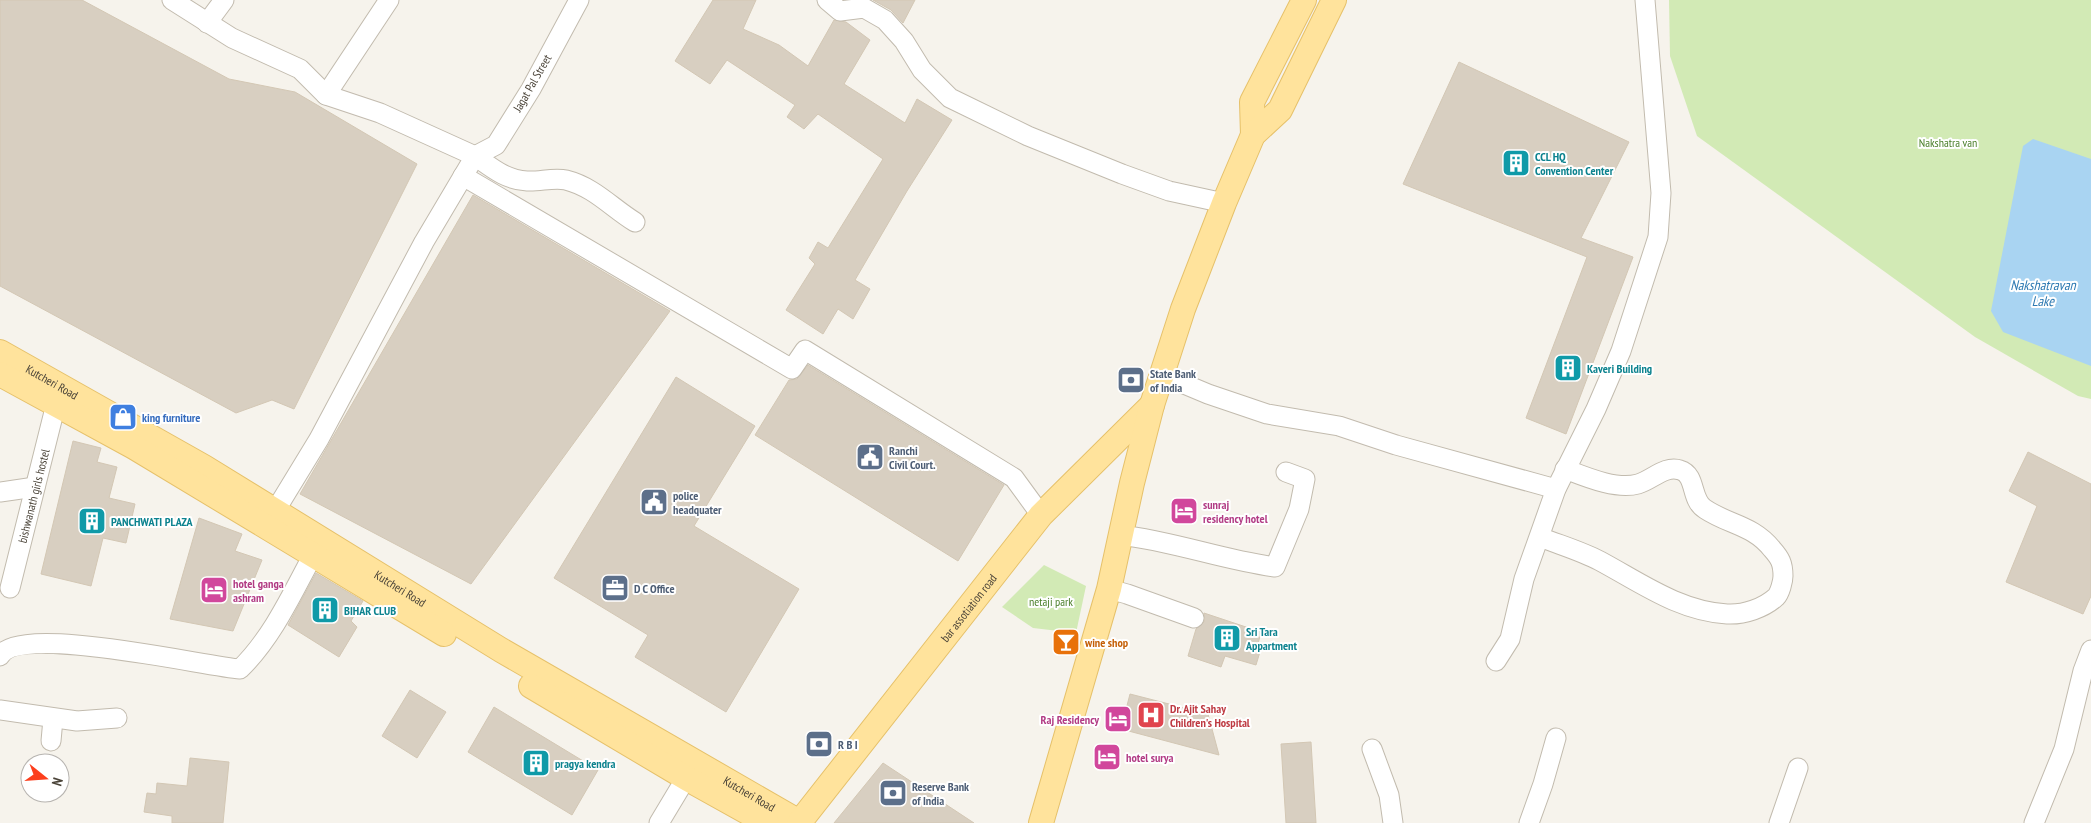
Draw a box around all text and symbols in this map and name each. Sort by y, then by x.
street label: Jagat Pal Street [509,51,555,115]
park label: Nakshatra van [1919,135,1977,150]
building icon: CCL HQ Convention Center [1501,148,1531,178]
place label: CCL HQ Convention Center [1535,149,1614,178]
water label: Nakshatravan Lake [2010,276,2077,310]
building icon: Kaveri Building [1553,353,1583,383]
street label: Kutcheri Road [23,361,81,402]
place label: Kaveri Building [1587,361,1652,376]
bank icon: State Bank of India [1116,365,1146,395]
place label: State Bank of India [1150,366,1196,395]
shop icon: king furniture [108,402,138,432]
place label: king furniture [142,410,200,425]
public building icon: Ranchi Civil Court. [855,442,885,472]
place label: Ranchi Civil Court. [889,443,936,472]
street label: bishwanath girls hostel [14,447,52,544]
public building icon: police headquater [639,487,669,517]
place label: police headquater [673,488,722,517]
hotel icon: sunraj residency hotel [1169,496,1199,526]
place label: sunraj residency hotel [1203,497,1268,526]
building icon: PANCHWATI PLAZA [77,506,107,536]
place label: PANCHWATI PLAZA [111,514,194,529]
street label: Kutcheri Road [372,567,429,610]
street label: bar assotiation road [937,571,1000,644]
office icon: D C Office [600,573,630,603]
hotel icon: hotel ganga ashram [199,575,229,605]
place label: hotel ganga ashram [233,576,284,605]
place label: D C Office [634,581,675,596]
park label: netaji park [1029,594,1073,609]
building icon: BIHAR CLUB [310,595,340,625]
place label: BIHAR CLUB [344,603,396,618]
building icon: Sri Tara Appartment [1212,623,1242,653]
place label: Sri Tara Appartment [1245,624,1297,653]
bar icon: wine shop [1051,627,1081,657]
place label: wine shop [1084,635,1129,650]
hospital icon: Dr. Ajit Sahay Children's Hospital [1136,700,1166,730]
place label: Dr. Ajit Sahay Children's Hospital [1170,701,1250,730]
hotel icon: Raj Residency [1103,704,1133,734]
place label: Raj Residency [1041,712,1099,727]
bank icon: R B I [804,729,834,759]
place label: R B I [838,737,858,752]
hotel icon: hotel surya [1092,742,1122,772]
building icon: pragya kendra [521,748,551,778]
place label: hotel surya [1126,750,1174,765]
north arrow [20,753,70,803]
place label: pragya kendra [555,756,616,771]
street label: Kutcheri Road [721,772,778,814]
text: N [48,776,67,788]
bank icon: Reserve Bank of India [878,778,908,808]
place label: Reserve Bank of India [912,779,969,808]

